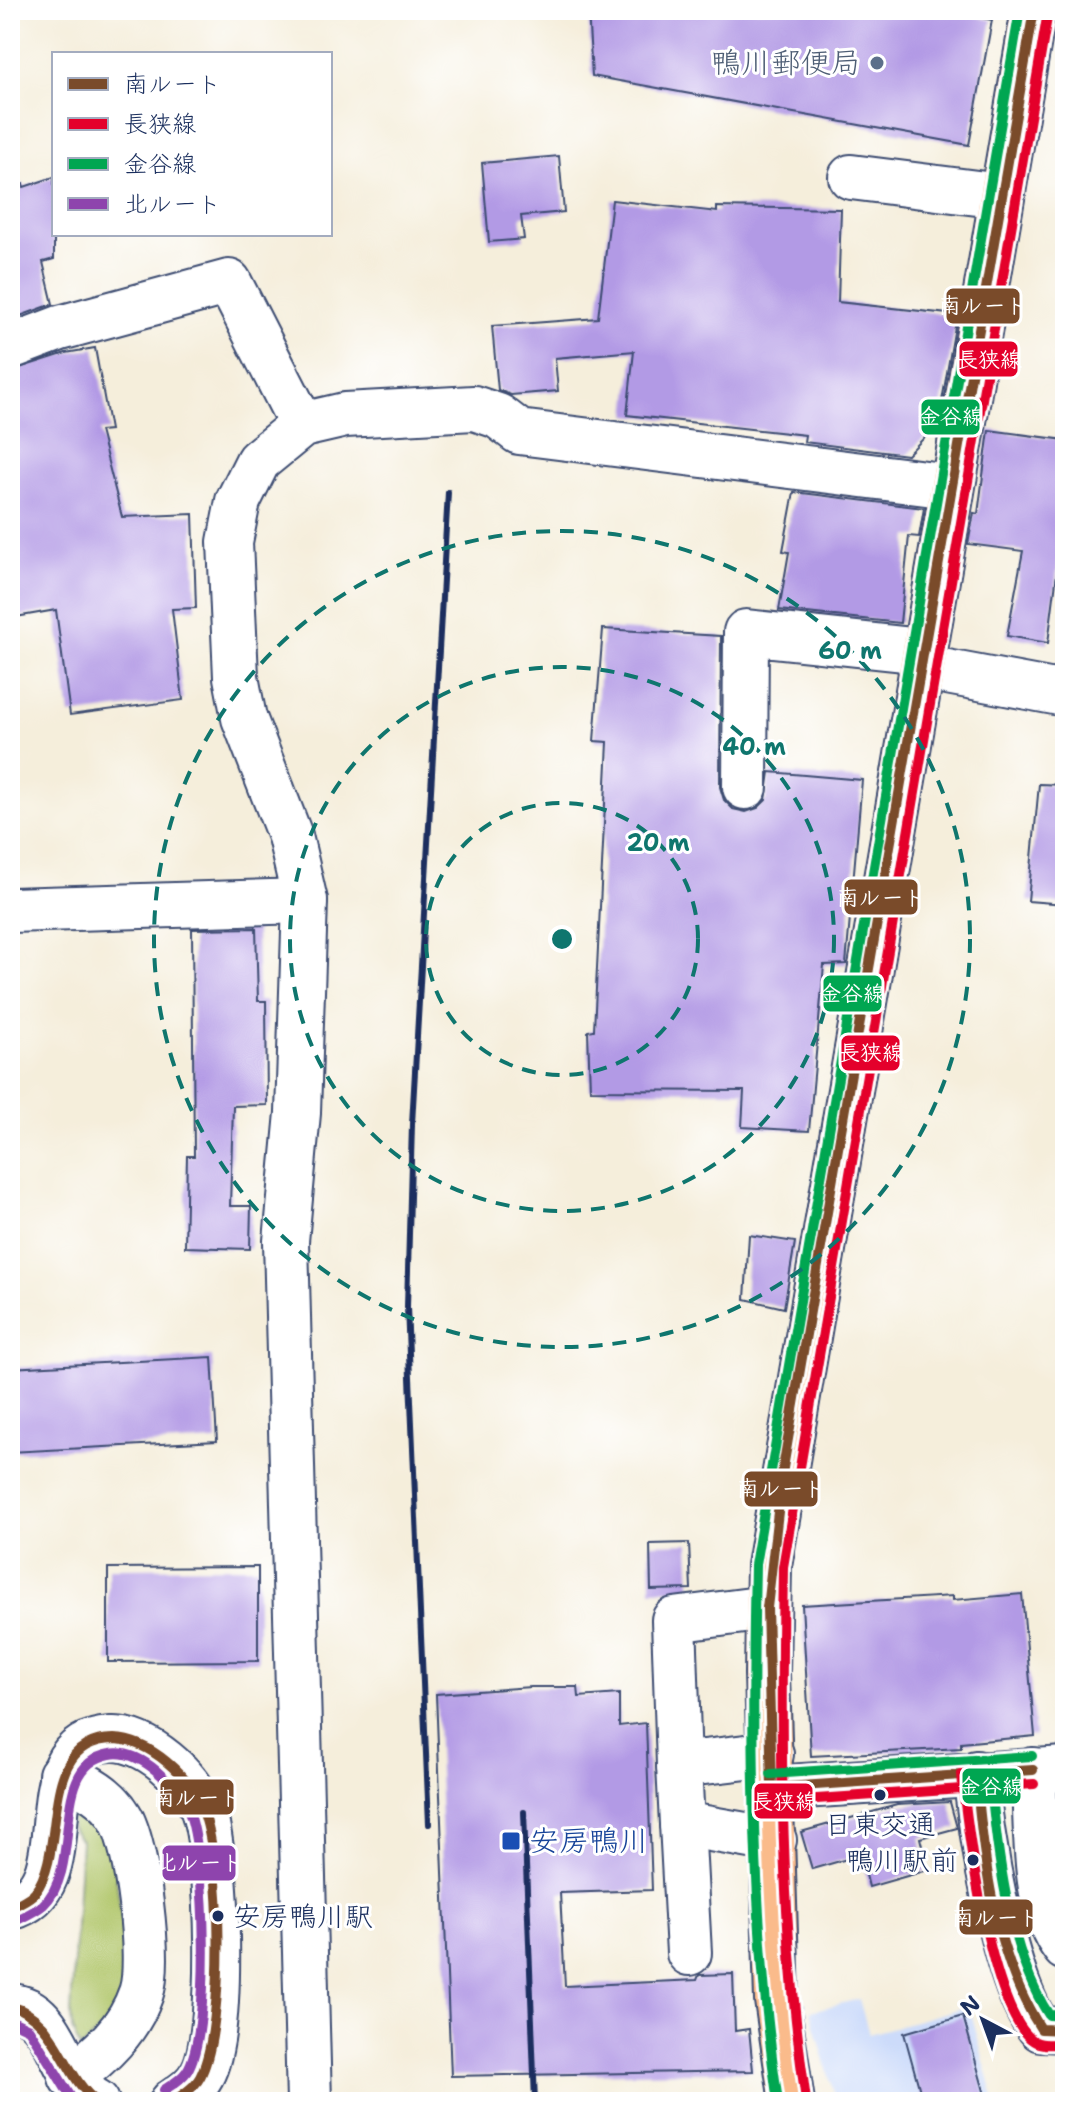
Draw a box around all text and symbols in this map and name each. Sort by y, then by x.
place label: 鴨川郵便局 [711,42,861,83]
legend [52,52,332,236]
marker: 鴨川郵便局 [868,54,886,72]
text: 南ルート [124,68,221,100]
text: 長狭線 [124,108,196,140]
text: 金谷線 [124,148,196,180]
text: 北ルート [124,188,221,220]
line badge: 南ルート [945,287,1021,325]
text: 南ルート [939,291,1027,320]
line badge: 長狭線 [958,340,1019,378]
text: 長狭線 [956,345,1022,374]
line badge: 金谷線 [920,398,981,436]
text: 金谷線 [918,402,984,431]
text: 60 m [818,635,882,667]
text: 40 m [722,731,786,763]
text: 20 m [626,827,690,859]
line badge: 南ルート [843,878,919,916]
text: 南ルート [837,883,925,912]
centre of rings [548,925,576,953]
line badge: 金谷線 [822,974,883,1013]
text: 金谷線 [819,979,885,1008]
line badge: 長狭線 [840,1034,901,1072]
text: 長狭線 [838,1038,904,1067]
line badge: 南ルート [743,1470,819,1508]
text: 南ルート [737,1474,825,1503]
line badge: 金谷線 [961,1767,1022,1805]
text: 金谷線 [958,1772,1024,1801]
line badge: 南ルート [159,1778,235,1816]
line badge: 長狭線 [753,1782,814,1820]
text: 南ルート [153,1783,241,1812]
text: 長狭線 [751,1787,817,1816]
marker: 日東交通 [872,1787,888,1803]
place label: 日東交通 [824,1805,936,1843]
place label: 安房鴨川 [529,1820,649,1861]
marker: 安房鴨川 [500,1830,522,1852]
place label: 鴨川駅前 [846,1841,958,1879]
line badge: 北ルート [161,1844,237,1882]
text: 北ルート [155,1848,243,1877]
marker: 鴨川駅前 [965,1852,981,1868]
place label: 安房鴨川駅 [233,1897,373,1935]
line badge: 南ルート [958,1898,1034,1936]
text: 南ルート [952,1903,1040,1932]
marker: 安房鴨川駅 [210,1908,226,1924]
north arrow [943,1980,1023,2060]
text: N [954,1989,986,2022]

